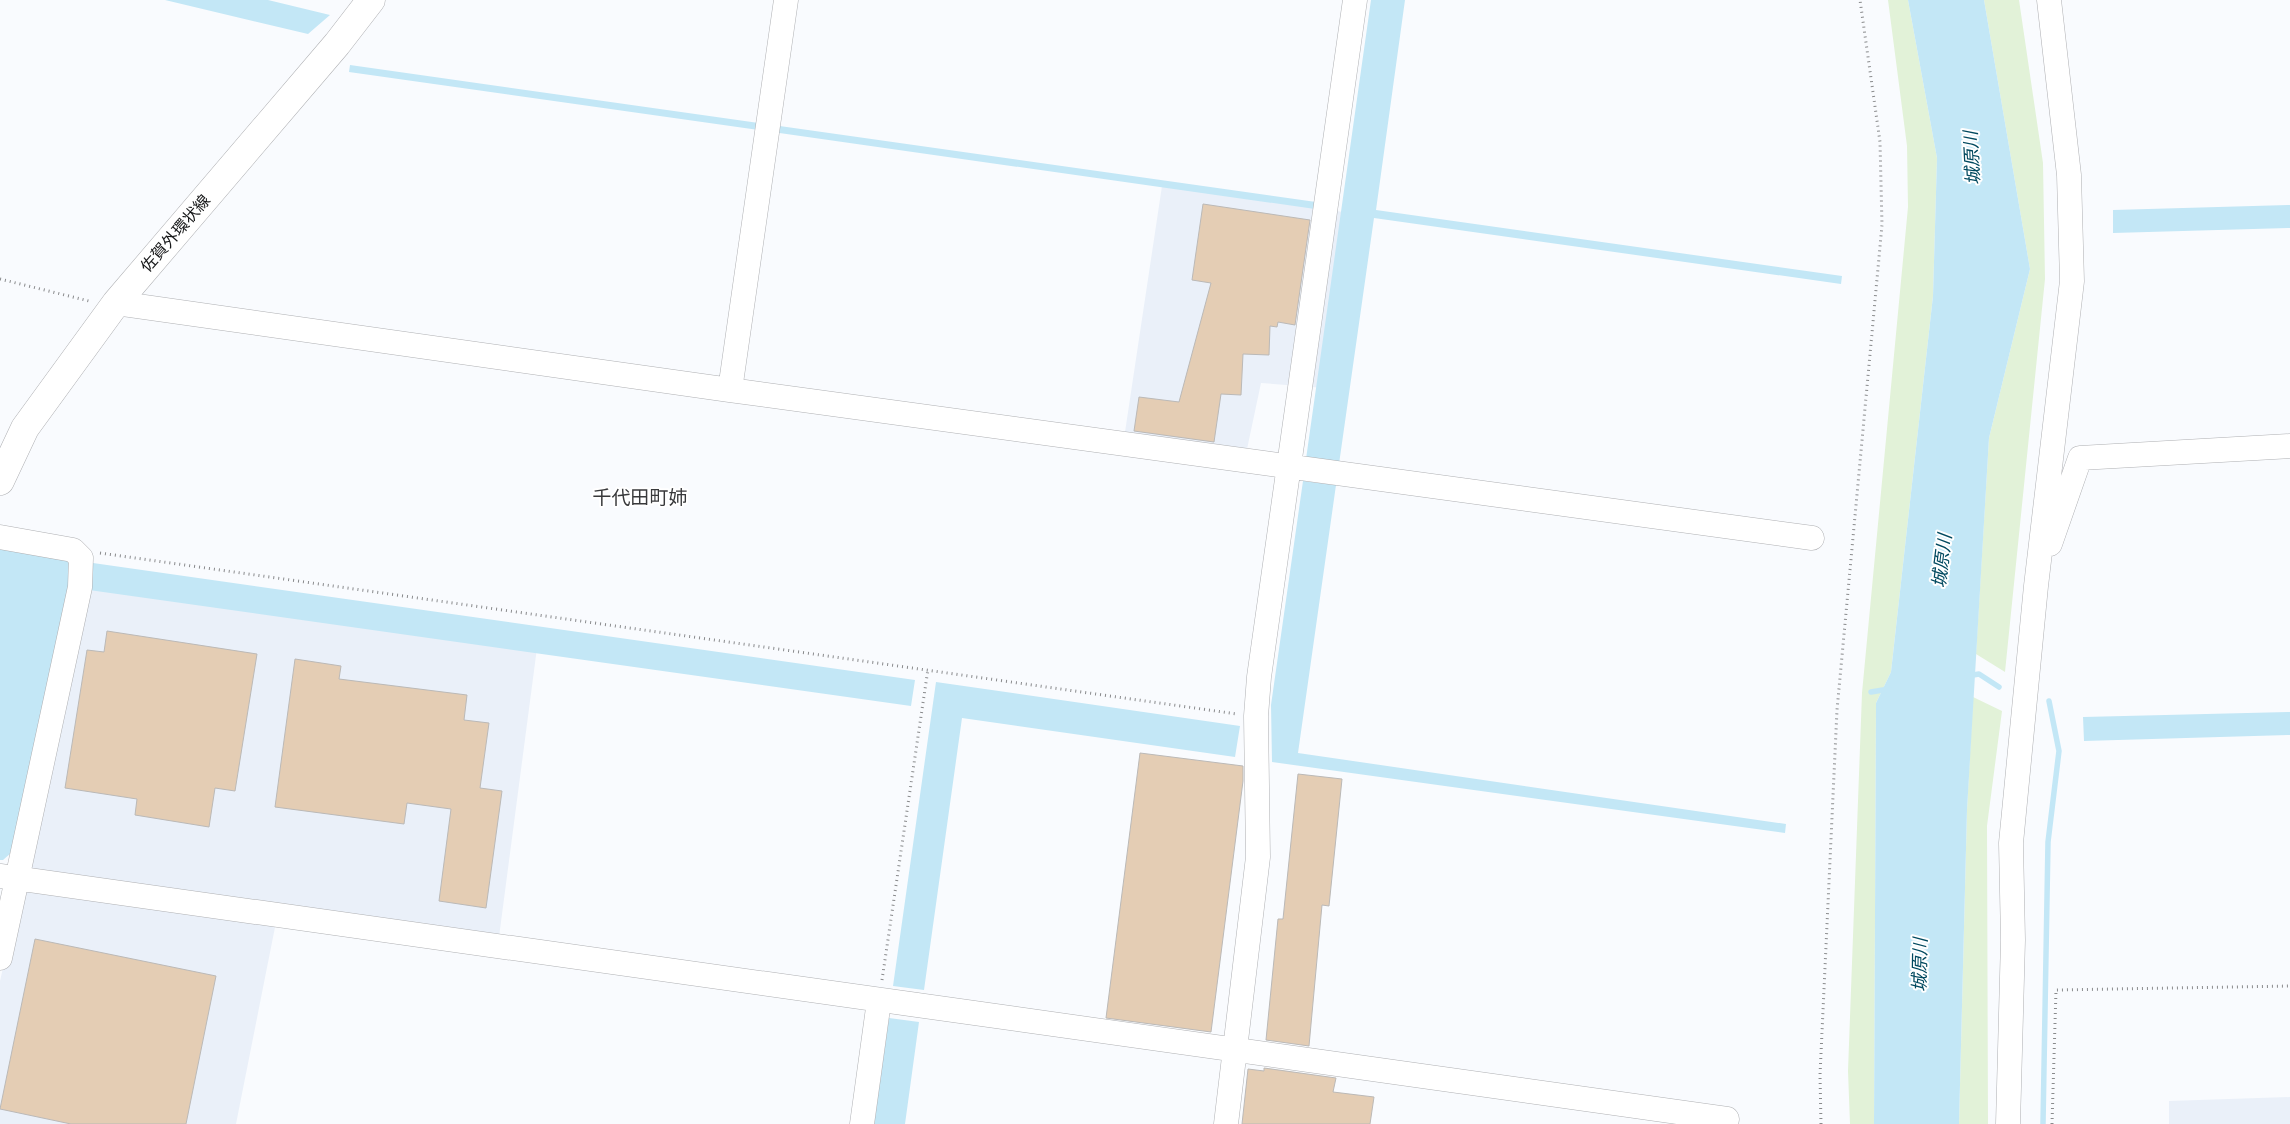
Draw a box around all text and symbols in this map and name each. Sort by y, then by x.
water label: 城原川 [1956,128,1985,186]
street label: 佐賀外環状線 [134,188,215,276]
district label: 千代田町姉 [592,482,688,510]
water label: 城原川 [1924,530,1957,589]
water label: 城原川 [1905,936,1933,992]

